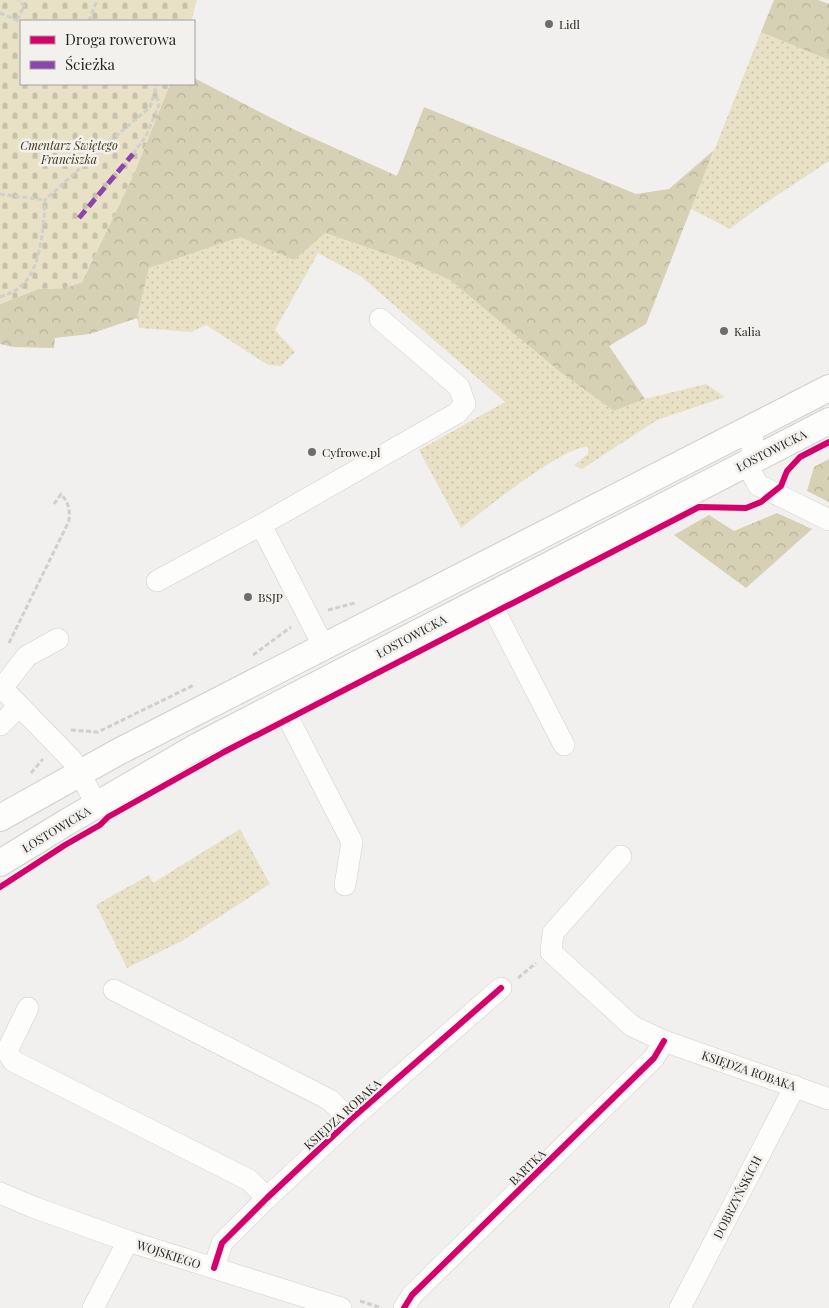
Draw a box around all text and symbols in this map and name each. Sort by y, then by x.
place label: Lidl [559,16,581,32]
marker: Lidl [543,18,555,30]
legend [20,20,195,85]
text: Droga rowerowa [65,29,177,49]
text: Ścieżka [65,54,116,74]
park label: Cmentarz Świętego Franciszka [20,137,118,167]
place label: Kalia [734,323,761,339]
marker: Kalia [718,325,730,337]
street label: ŁOSTOWICKA [733,425,809,475]
place label: Cyfrowe.pl [322,444,381,460]
marker: Cyfrowe.pl [306,446,318,458]
place label: BSJP [258,589,283,605]
marker: BSJP [242,591,254,603]
street label: ŁOSTOWICKA [373,611,449,661]
street label: ŁOSTOWICKA [19,802,94,856]
street label: KSIĘDZA ROBAKA [700,1046,799,1094]
street label: KSIĘDZA ROBAKA [300,1075,384,1153]
street label: BARTKA [505,1145,549,1188]
street label: DOBRZYŃSKICH [709,1153,765,1241]
street label: WOJSKIEGO [134,1236,203,1272]

